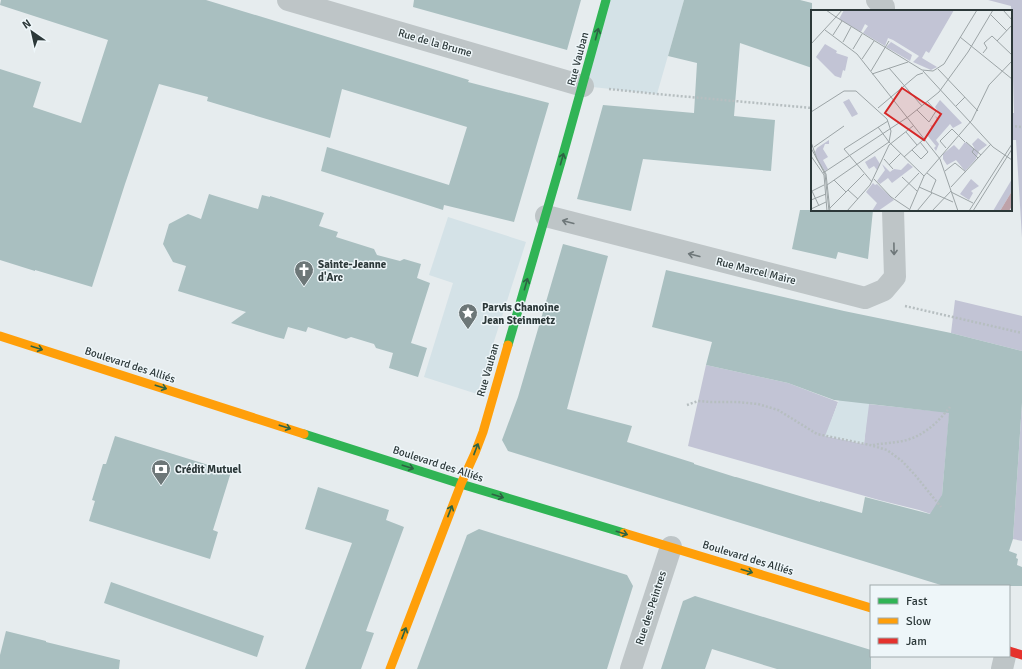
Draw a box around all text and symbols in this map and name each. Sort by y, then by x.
inset map [811,10,1012,211]
north arrow [12,12,52,52]
text: N [20,17,33,32]
street label: Rue de la Brume [397,26,473,60]
one-way arrow [594,28,601,41]
street label: Rue Vauban [565,31,591,87]
one-way arrow [559,153,566,166]
one-way arrow [562,218,575,226]
one-way arrow [891,242,898,255]
one-way arrow [688,250,701,258]
street label: Rue Marcel Maire [715,255,797,287]
place label: Sainte-Jeanne d'Arc [318,258,387,284]
church icon: Sainte-Jeanne d'Arc [293,259,315,287]
one-way arrow [523,278,530,291]
place label: Parvis Chanoine Jean Steinmetz [482,301,560,327]
place icon: Parvis Chanoine Jean Steinmetz [457,302,479,330]
street label: Rue Vauban [474,342,502,398]
one-way arrow [31,344,43,352]
street label: Boulevard des Alliés [83,344,177,386]
one-way arrow [154,384,166,392]
one-way arrow [278,424,290,432]
street label: Boulevard des Alliés [391,443,485,485]
one-way arrow [473,443,481,455]
bank icon: Crédit Mutuel [150,458,172,486]
place label: Crédit Mutuel [175,463,242,476]
one-way arrow [402,464,414,472]
one-way arrow [491,493,504,500]
one-way arrow [447,506,455,518]
one-way arrow [616,530,629,537]
street label: Boulevard des Alliés [701,538,795,578]
one-way arrow [740,568,753,575]
street label: Rue des Peintres [633,569,669,647]
legend [870,585,1010,657]
text: Fast [906,594,927,609]
text: Slow [906,614,931,629]
one-way arrow [400,627,408,639]
text: Jam [906,634,927,649]

